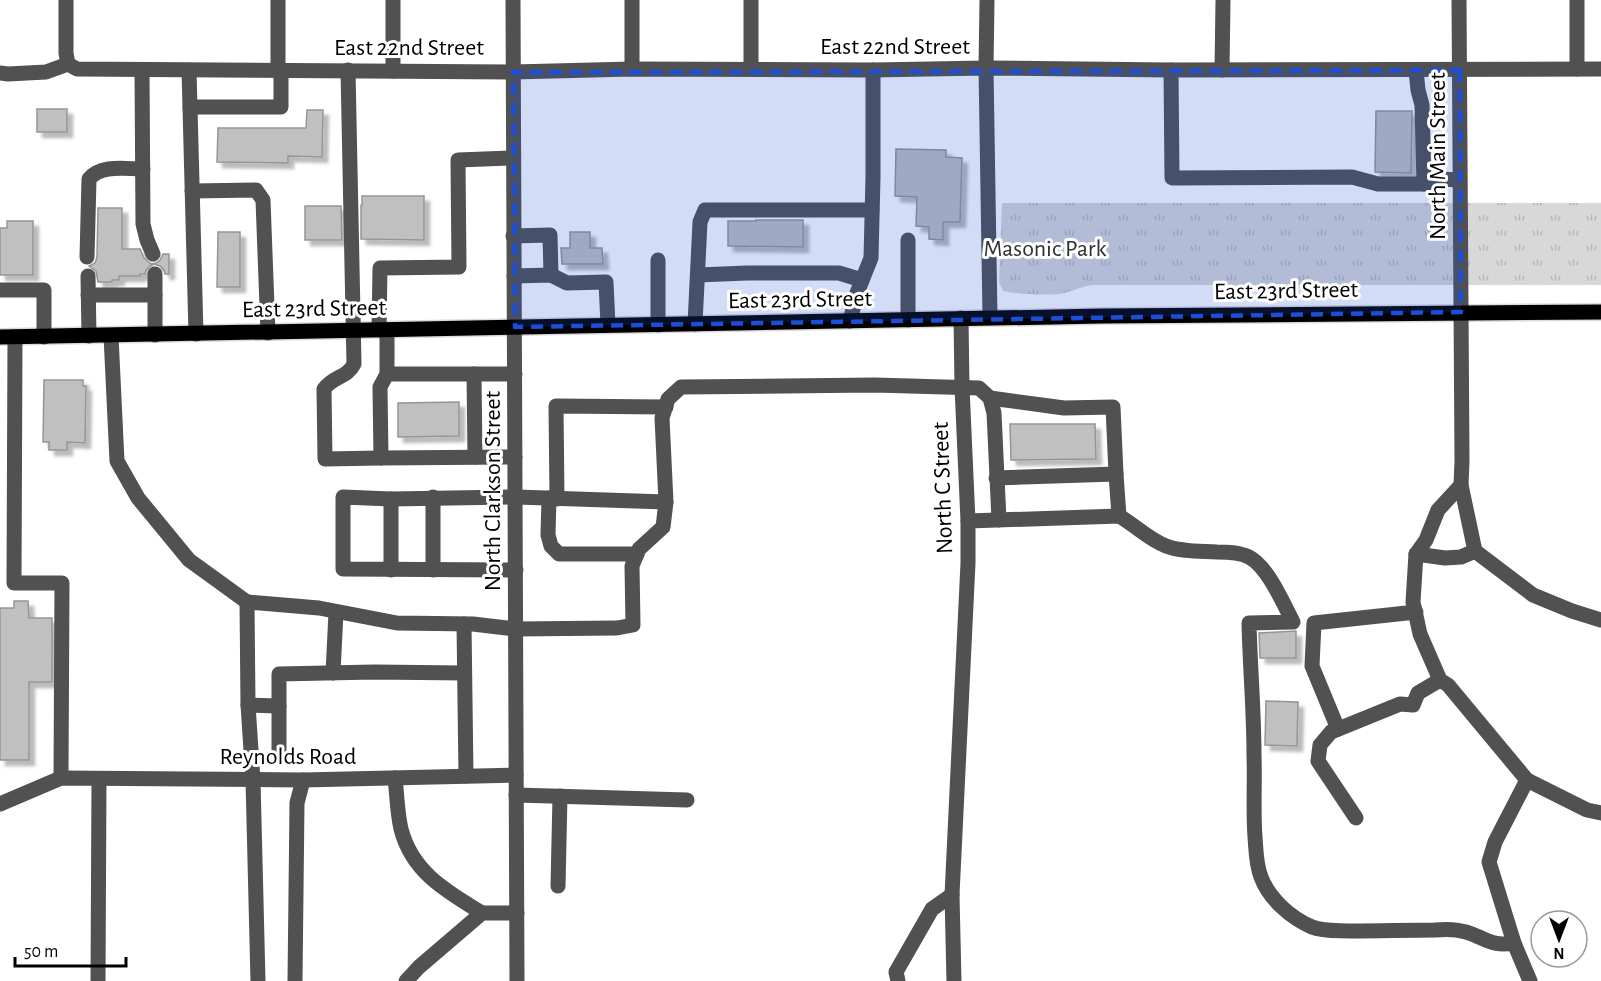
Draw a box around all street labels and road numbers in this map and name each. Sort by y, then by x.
street label: East 22nd Street [820,35,970,59]
street label: East 22nd Street [334,36,484,60]
street label: North Main Street [1426,72,1450,240]
street label: East 23rd Street [1214,278,1359,304]
street label: East 23rd Street [728,287,873,313]
street label: East 23rd Street [242,296,387,322]
street label: North Clarkson Street [481,390,505,591]
street label: North C Street [929,421,957,555]
street label: Reynolds Road [220,745,356,769]

